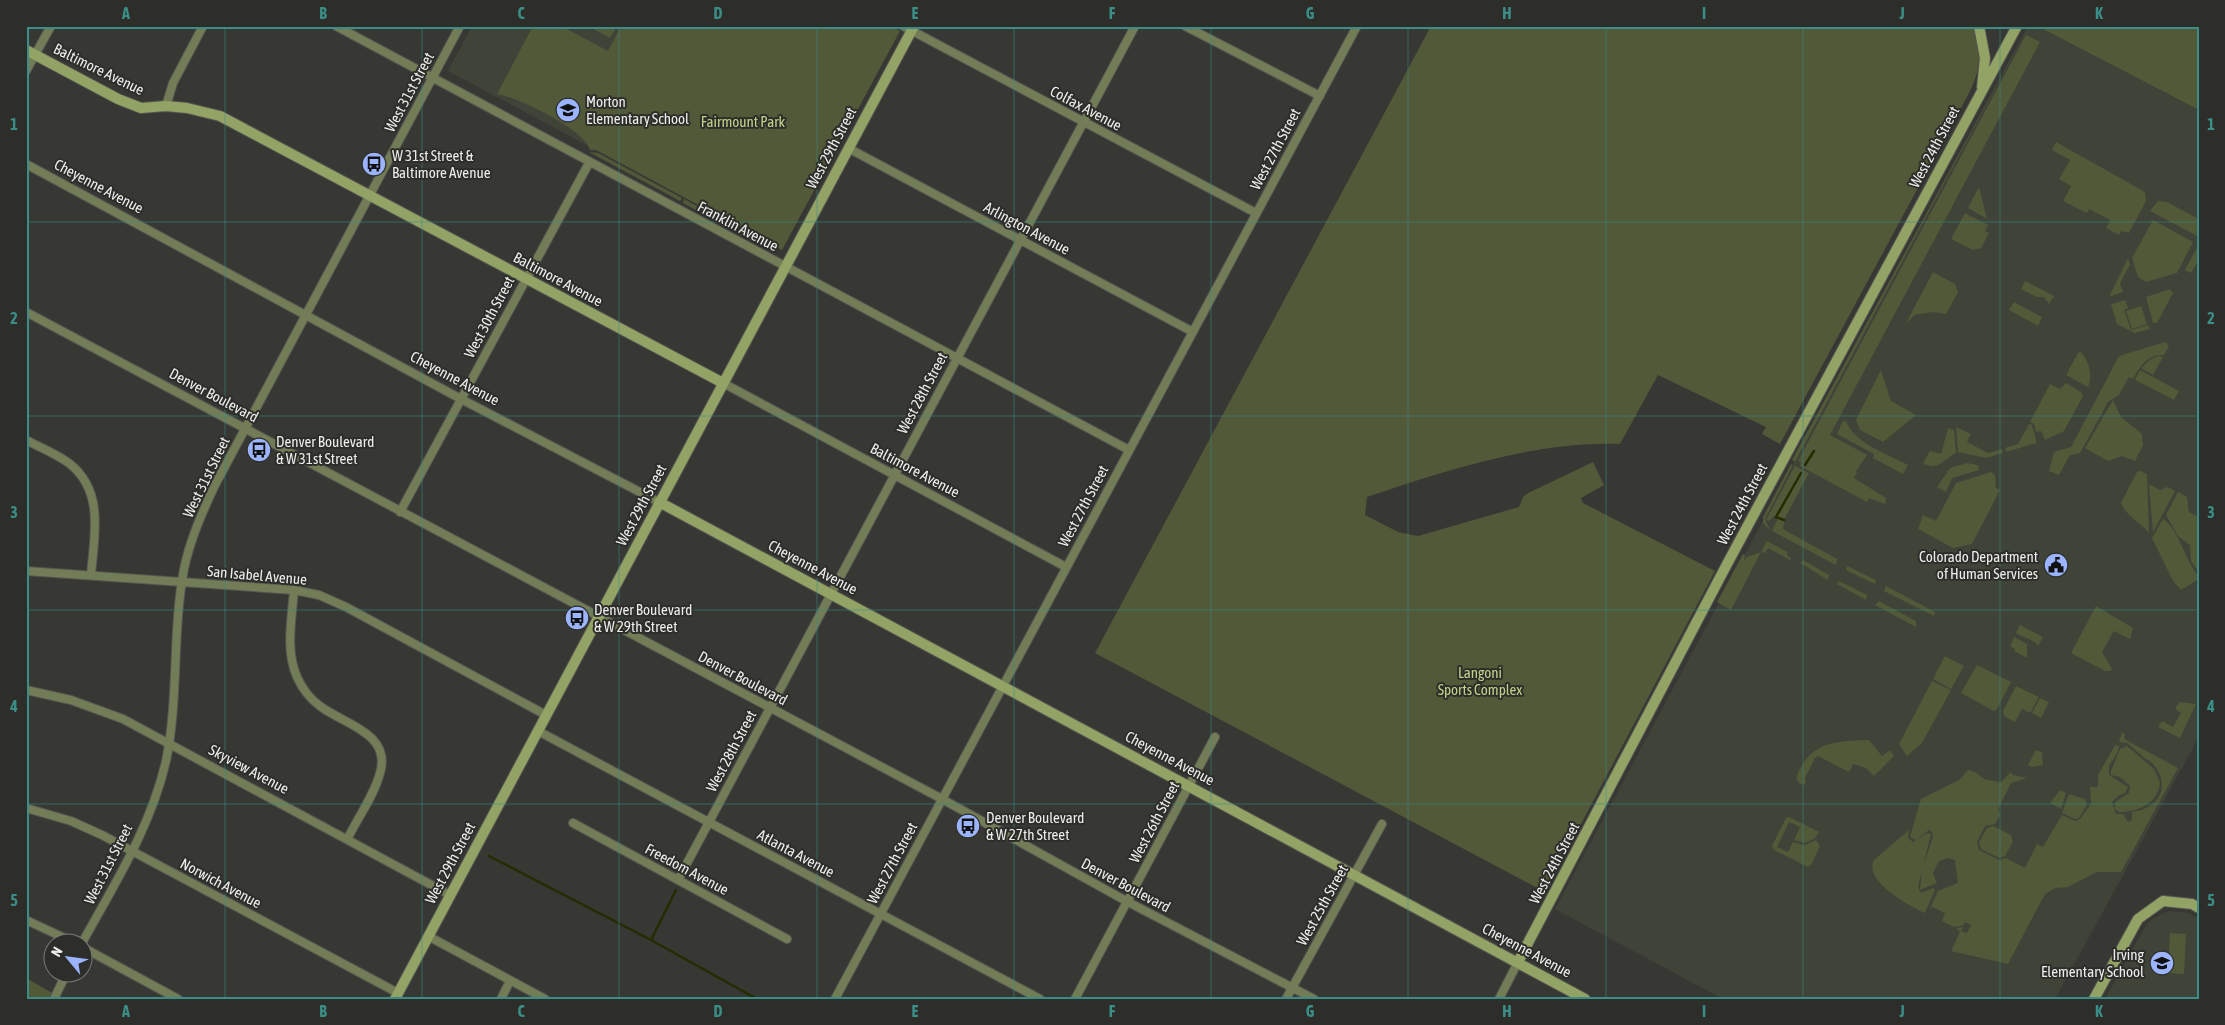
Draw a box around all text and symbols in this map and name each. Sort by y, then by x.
text: A [121,4,130,22]
text: B [319,4,327,22]
text: C [517,4,525,22]
text: D [714,4,723,22]
text: E [912,4,919,22]
text: F [1109,4,1116,22]
text: G [1306,4,1315,22]
text: H [1502,4,1512,22]
text: I [1702,4,1706,22]
text: J [1898,4,1905,22]
text: K [2095,4,2103,22]
street label: Baltimore Avenue [51,40,147,98]
street label: West 31st Street [381,49,437,135]
street label: Colfax Avenue [1047,82,1125,134]
place label: Morton Elementary School [586,93,689,127]
school or university icon: Morton Elementary School [555,97,581,123]
street label: West 24th Street [1905,103,1963,191]
street label: West 29th Street [802,104,860,192]
street label: West 27th Street [1246,105,1304,193]
park label: Fairmount Park [701,113,786,130]
text: 1 [10,115,18,133]
text: 1 [2207,115,2215,133]
place label: W 31st Street & Baltimore Avenue [392,147,491,181]
bus stop icon: W 31st Street & Baltimore Avenue [361,151,387,177]
street label: Cheyenne Avenue [52,155,147,217]
street label: Franklin Avenue [695,198,781,254]
street label: Arlington Avenue [981,198,1073,258]
street label: Baltimore Avenue [511,248,606,310]
street label: West 30th Street [460,273,518,361]
text: 2 [10,309,18,327]
text: 2 [2207,309,2215,327]
street label: Cheyenne Avenue [408,347,503,409]
street label: West 28th Street [893,349,951,437]
street label: Denver Boulevard [167,364,261,426]
place label: Denver Boulevard & W 31st Street [276,433,374,467]
street label: West 31st Street [179,434,233,520]
bus stop icon: Denver Boulevard & W 31st Street [246,437,272,463]
street label: Baltimore Avenue [868,439,963,501]
street label: West 24th Street [1713,460,1771,548]
street label: West 29th Street [612,461,670,549]
street label: West 27th Street [1054,462,1112,550]
text: 3 [10,503,18,521]
text: 3 [2207,503,2215,521]
street label: Cheyenne Avenue [766,536,861,598]
place label: Colorado Department of Human Services [1919,548,2038,582]
public building icon: Colorado Department of Human Services [2043,552,2069,578]
street label: San Isabel Avenue [206,562,308,588]
place label: Denver Boulevard & W 29th Street [594,601,692,635]
bus stop icon: Denver Boulevard & W 29th Street [564,605,590,631]
street label: Denver Boulevard [696,647,790,709]
park label: Langoni Sports Complex [1438,664,1522,698]
text: 4 [9,697,18,715]
text: 4 [2206,697,2215,715]
street label: West 28th Street [702,707,760,795]
street label: Cheyenne Avenue [1123,727,1218,789]
street label: Skyview Avenue [206,741,292,797]
street label: West 26th Street [1125,778,1183,866]
place label: Denver Boulevard & W 27th Street [986,809,1084,843]
bus stop icon: Denver Boulevard & W 27th Street [955,813,981,839]
street label: West 29th Street [421,819,479,907]
street label: West 27th Street [863,819,921,907]
street label: West 24th Street [1525,819,1583,907]
street label: West 31st Street [81,821,135,907]
street label: Atlanta Avenue [755,826,838,880]
street label: Freedom Avenue [642,840,732,898]
street label: Denver Boulevard [1079,854,1173,916]
street label: Norwich Avenue [178,855,265,912]
street label: West 25th Street [1293,862,1351,948]
text: 5 [10,891,18,909]
text: 5 [2207,891,2215,909]
street label: Cheyenne Avenue [1480,919,1575,981]
north arrow [42,932,92,982]
text: N [48,944,66,959]
place label: Irving Elementary School [2041,946,2145,980]
school or university icon: Irving Elementary School [2149,950,2175,976]
text: A [121,1002,130,1020]
text: B [319,1002,327,1020]
text: C [517,1002,525,1020]
text: D [714,1002,723,1020]
text: E [912,1002,919,1020]
text: F [1109,1002,1116,1020]
text: G [1306,1002,1315,1020]
text: H [1502,1002,1512,1020]
text: I [1702,1002,1706,1020]
text: J [1898,1002,1905,1020]
text: K [2095,1002,2103,1020]

